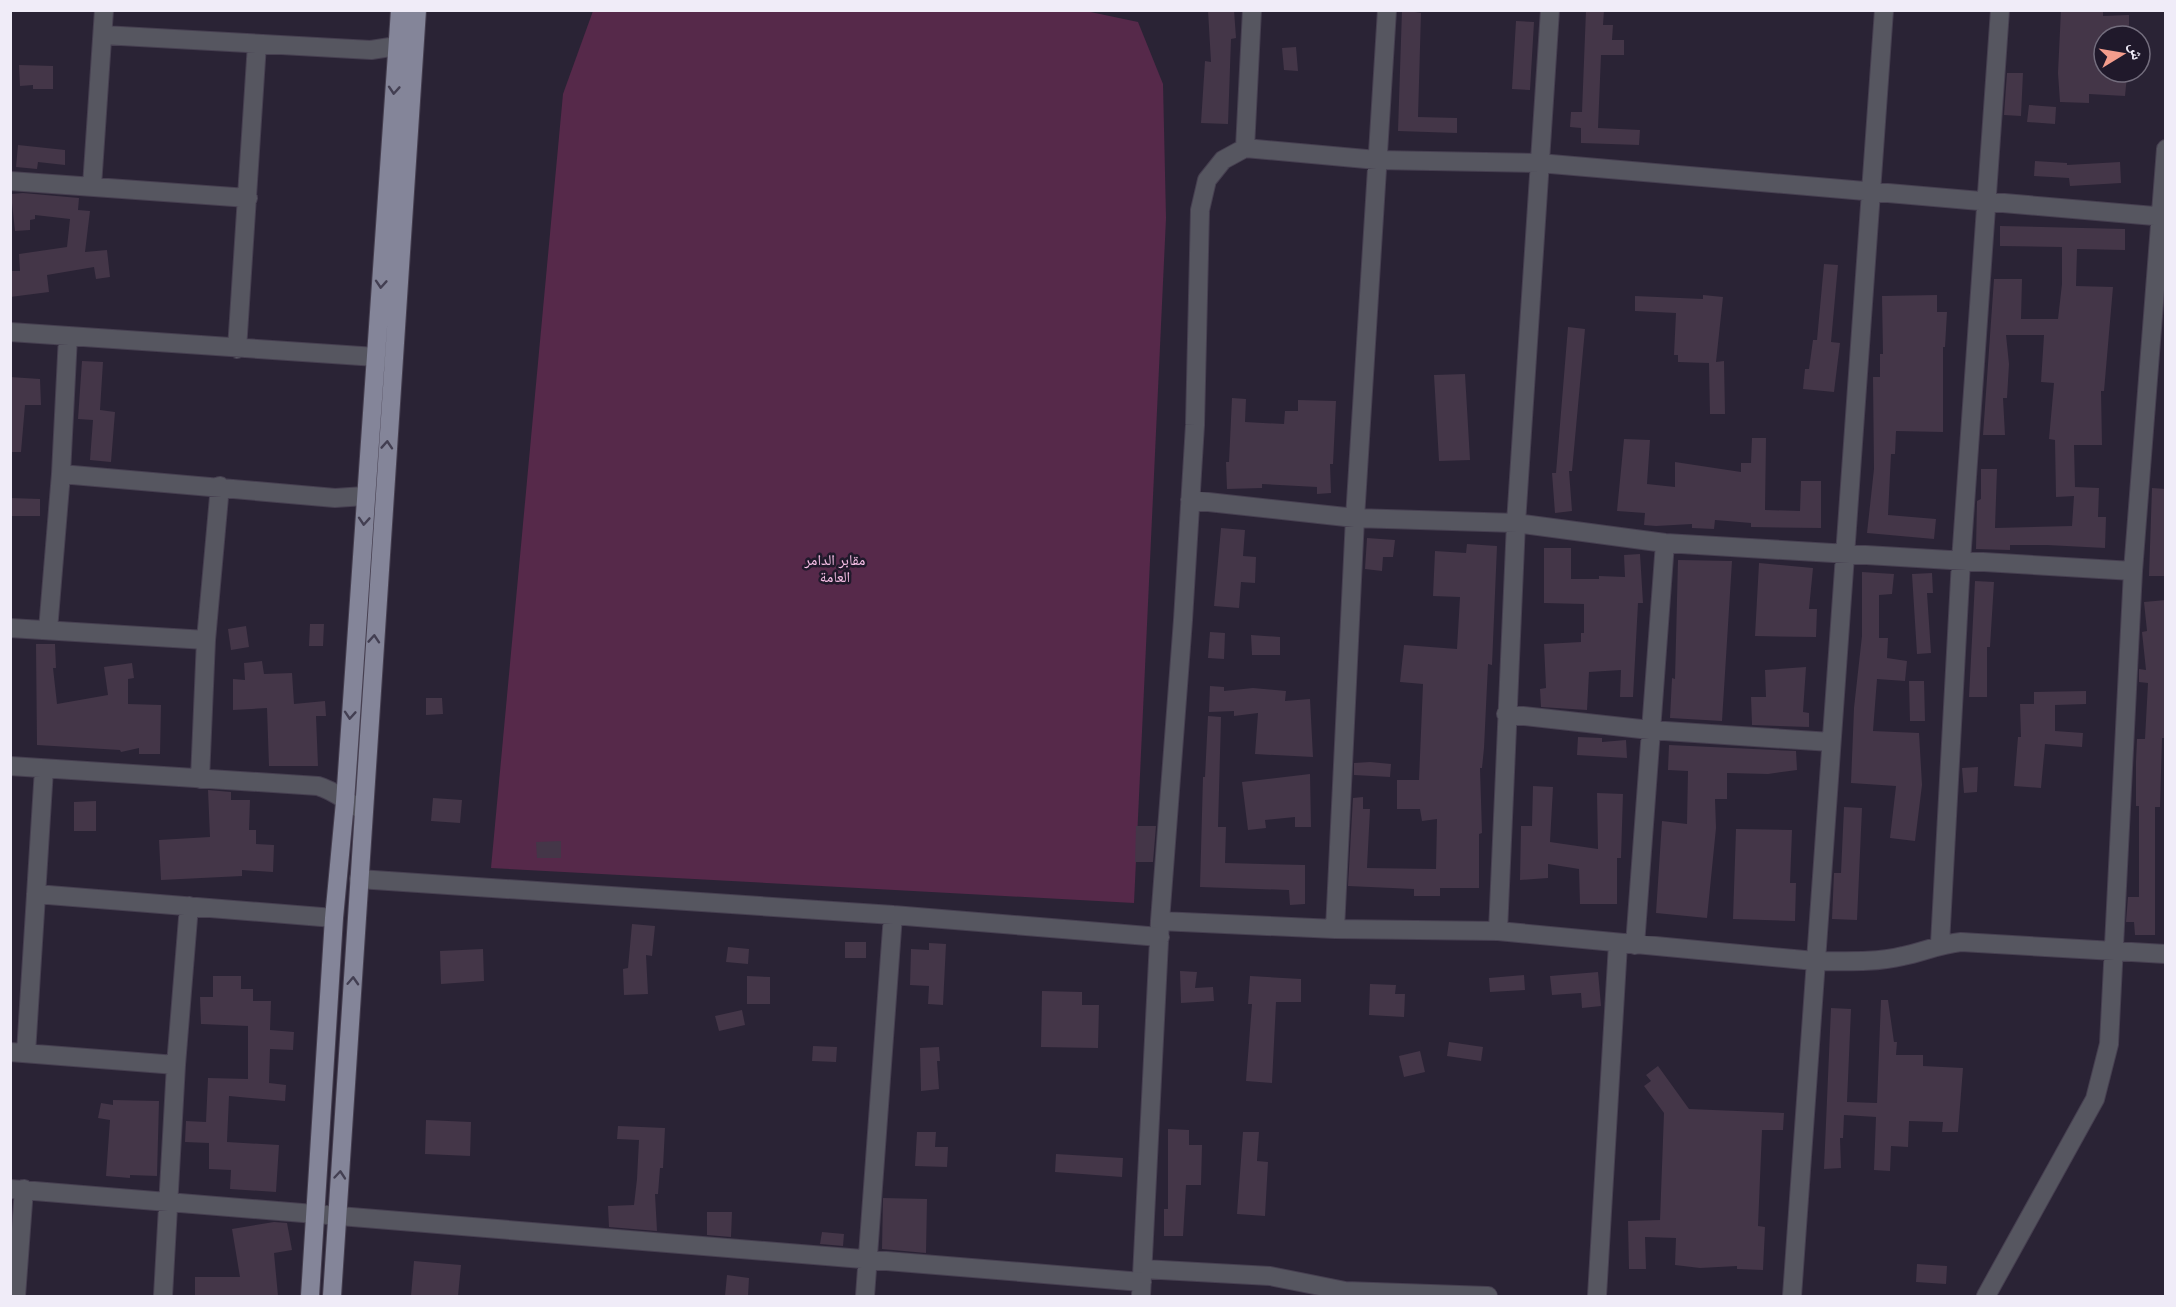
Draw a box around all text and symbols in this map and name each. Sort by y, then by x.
north arrow [2092,24,2152,84]
text: ش [2124,41,2149,62]
one-way arrow [388,85,401,94]
one-way arrow [374,280,387,289]
one-way arrow [380,440,393,449]
one-way arrow [357,516,370,525]
park label: مقابر الدامر العامة [804,549,866,586]
one-way arrow [368,635,381,644]
one-way arrow [344,711,357,720]
one-way arrow [346,976,359,985]
one-way arrow [333,1171,346,1180]

